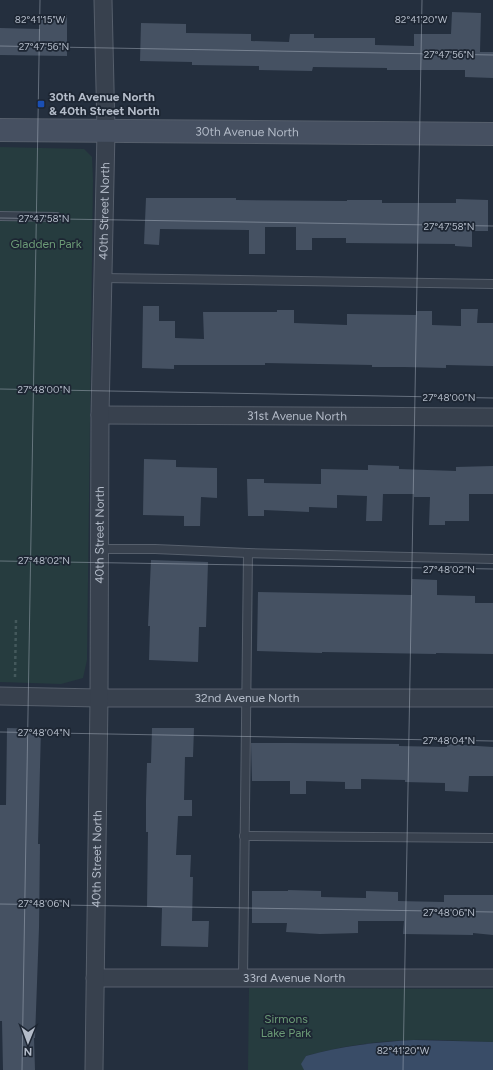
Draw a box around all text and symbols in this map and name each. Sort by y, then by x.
text: 82°41'15"W [15,13,66,26]
text: 82°41'20"W [395,13,448,26]
text: 27°47'56"N [19,40,69,53]
text: 27°47'56"N [424,48,474,61]
place label: 30th Avenue North & 40th Street North [49,90,160,118]
marker: 30th Avenue North & 40th Street North [36,99,46,109]
street label: 30th Avenue North [195,125,299,139]
street label: 40th Street North [96,162,112,260]
text: 27°47'58"N [18,212,70,225]
text: 27°47'58"N [423,220,475,233]
park label: Gladden Park [11,237,82,251]
text: 27°48'00"N [18,383,70,396]
text: 27°48'00"N [423,391,475,404]
street label: 31st Avenue North [247,409,347,423]
street label: 40th Street North [92,486,107,584]
text: 27°48'02"N [18,554,70,567]
text: 27°48'02"N [423,563,475,576]
street label: 32nd Avenue North [194,691,300,705]
text: 27°48'04"N [18,726,70,739]
text: 27°48'04"N [423,734,475,747]
street label: 40th Street North [89,810,104,908]
text: 27°48'06"N [18,897,70,910]
text: 27°48'06"N [423,906,475,919]
street label: 33rd Avenue North [243,971,345,985]
park label: Sirmons Lake Park [261,1012,311,1040]
north arrow [8,1022,48,1062]
text: 82°41'20"W [377,1044,430,1057]
text: N [23,1045,32,1058]

